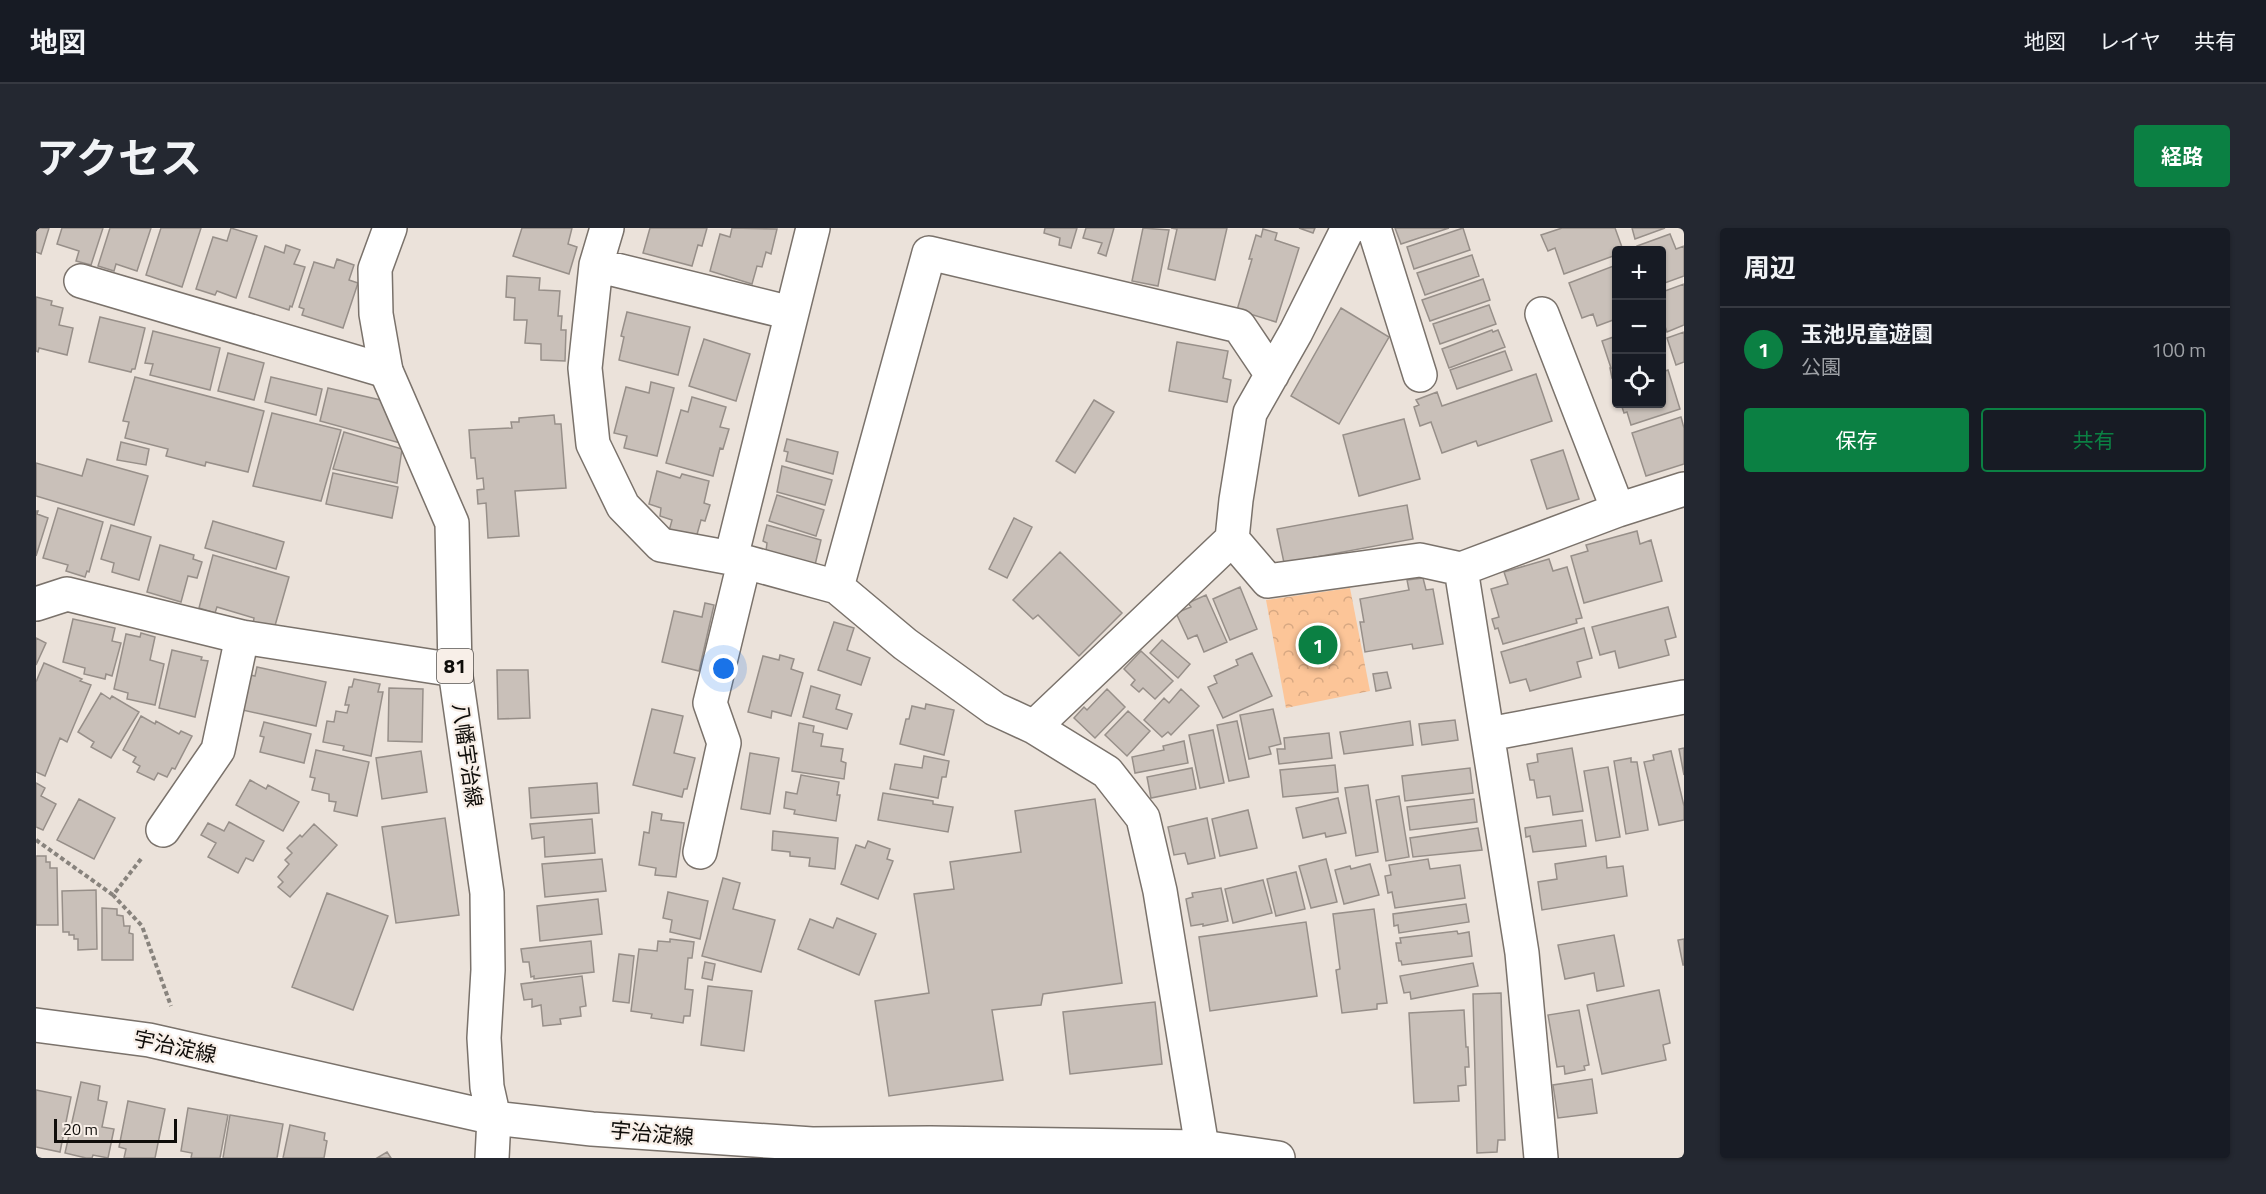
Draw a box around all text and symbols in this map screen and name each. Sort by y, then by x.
text: 地図 [30,20,86,63]
text: 地図 [2024,25,2066,57]
text: レイヤ [2099,25,2161,57]
text: 共有 [2194,25,2236,57]
text: アクセス [36,125,202,189]
button: 経路 [2134,125,2230,187]
map controls [1612,246,1666,408]
button: + [1612,246,1666,300]
text: 周辺 [1744,248,1796,287]
button: − [1612,300,1666,354]
text: 玉池児童遊園 [1801,317,1933,351]
text: 1 [1758,334,1769,365]
text: 100 m [2151,334,2206,365]
text: 公園 [1801,351,1841,382]
button: locate [1612,354,1666,408]
button: 保存 [1744,408,1969,472]
button: 共有 [1981,408,2206,472]
pin: 1 [1298,622,1338,668]
road number: 81 [437,649,473,683]
your location [709,654,738,683]
street label: 八幡宇治線 [445,701,491,809]
street label: 宇治淀線 [131,1022,220,1070]
street label: 宇治淀線 [609,1113,695,1153]
scale bar [54,1116,177,1144]
text: 20 m [63,1117,98,1141]

